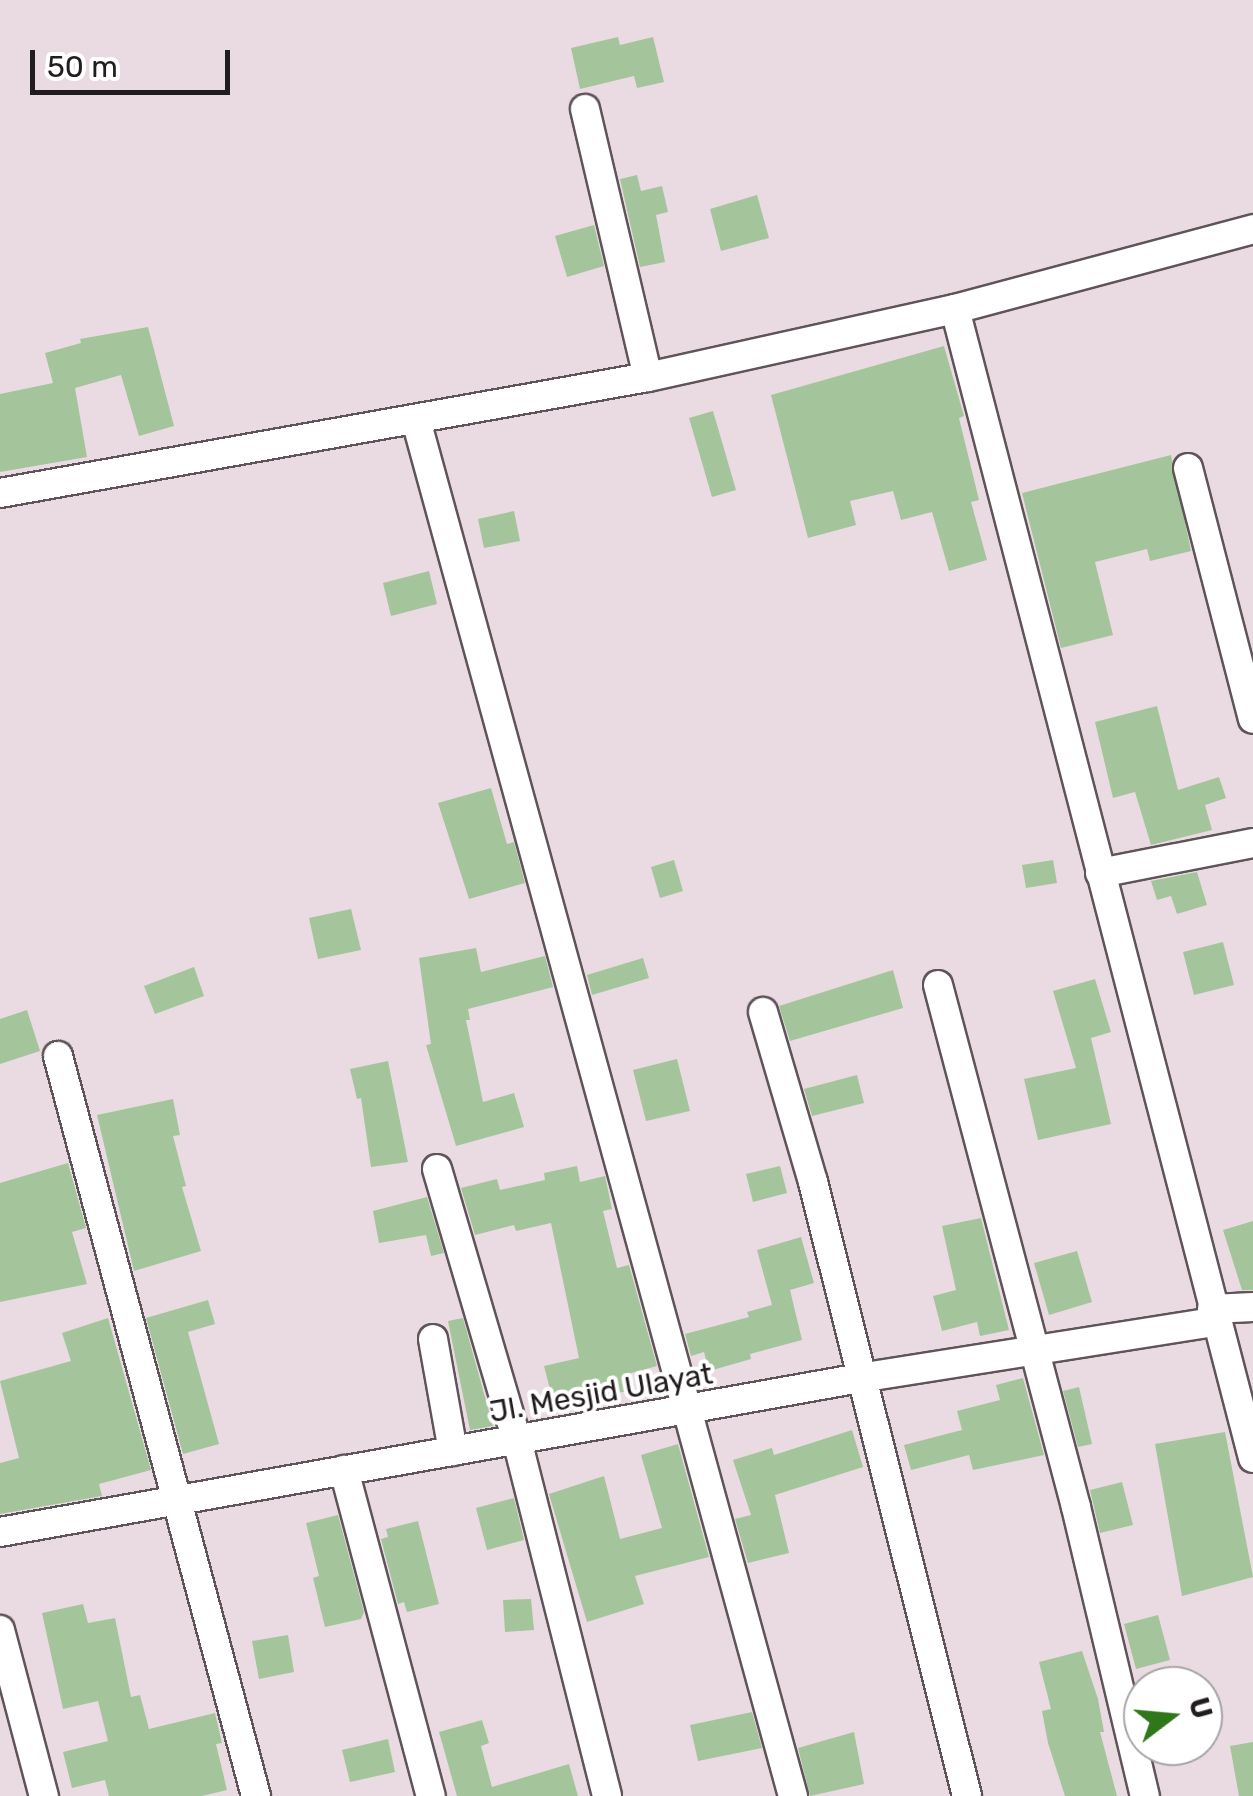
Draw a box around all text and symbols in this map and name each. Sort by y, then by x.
scale bar [35,30,235,92]
text: 50 m [47,49,118,85]
street label: Jl. Mesjid Ulayat [487,1356,715,1430]
north arrow [1123,1666,1223,1766]
text: U [1182,1694,1219,1722]

